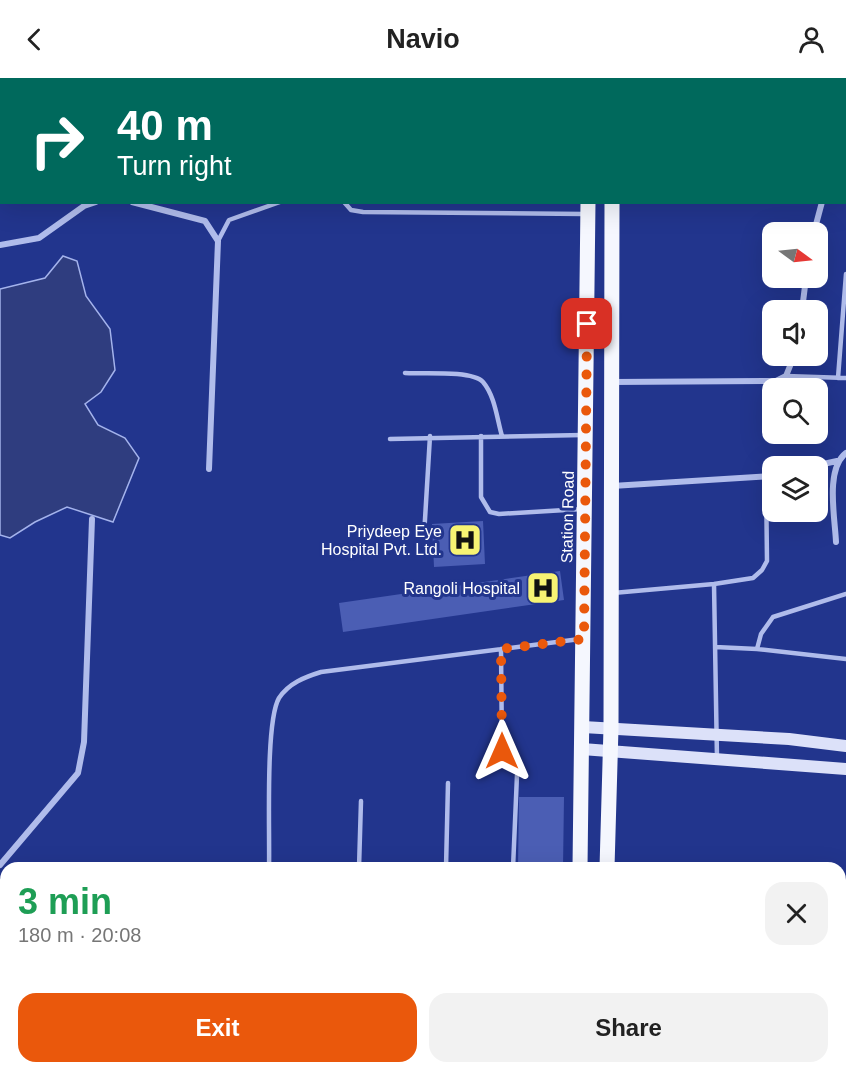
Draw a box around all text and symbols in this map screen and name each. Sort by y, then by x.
icon: back [18,23,51,56]
icon: person [795,23,828,56]
text: Navio [386,24,460,54]
icon: right [18,102,96,180]
text: 40 m [117,102,213,149]
text: Turn right [117,151,232,181]
north arrow [762,222,828,288]
map controls [762,222,828,522]
pin [561,298,612,349]
button: sound [762,300,828,366]
icon: arrive [570,307,603,340]
button: search [762,378,828,444]
button: layers [762,456,828,522]
street label: Station Road [558,471,577,563]
hospital icon: Priydeep Eye Hospital Pvt. Ltd. [447,522,483,558]
place label: Priydeep Eye Hospital Pvt. Ltd. [321,523,442,558]
hospital icon: Rangoli Hospital [525,570,561,606]
place label: Rangoli Hospital [403,580,520,597]
position arrow [470,719,534,783]
text: 3 min [18,881,112,922]
button: close [765,882,828,945]
text: 180 m · 20:08 [18,924,141,946]
button: Exit [18,993,417,1062]
button: Share [429,993,828,1062]

